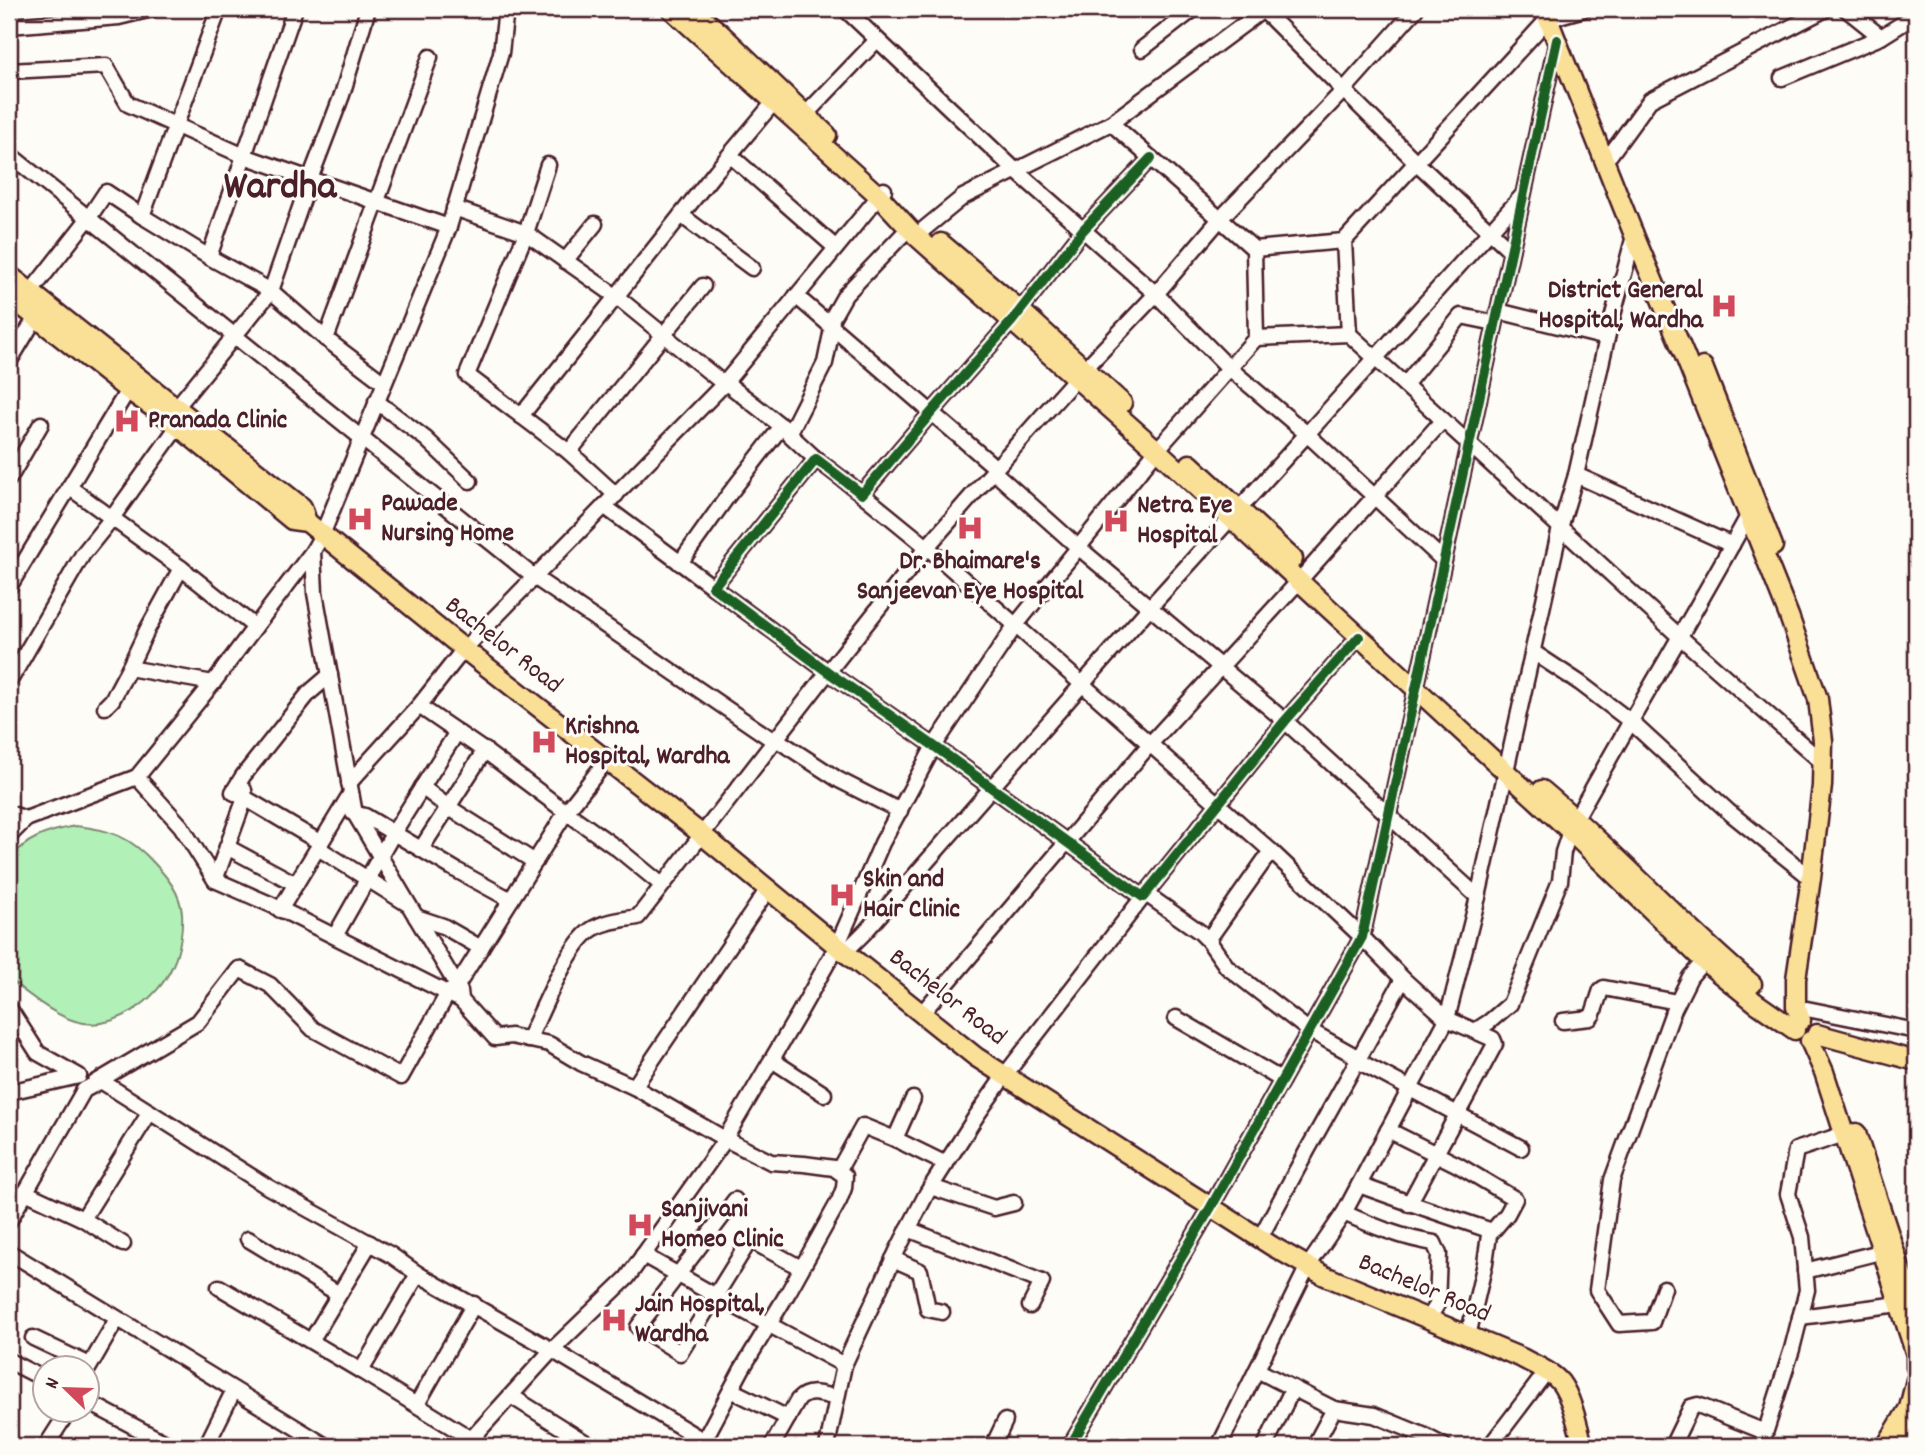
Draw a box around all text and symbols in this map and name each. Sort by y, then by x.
district label: Wardha [224,161,337,218]
place label: District General Hospital, Wardha [1538,273,1704,340]
hospital icon: District General Hospital, Wardha [1709,291,1739,321]
place label: Pranada Clinic [148,403,287,440]
hospital icon: Pranada Clinic [112,406,142,436]
place label: Pawade Nursing Home [381,486,514,553]
place label: Netra Eye Hospital [1137,488,1232,555]
hospital icon: Pawade Nursing Home [345,504,375,534]
hospital icon: Netra Eye Hospital [1101,506,1131,536]
hospital icon: Dr. Bhaimare's Sanjeevan Eye Hospital [955,513,985,543]
place label: Dr. Bhaimare's Sanjeevan Eye Hospital [857,544,1084,611]
street label: Bachelor Road [436,588,570,704]
place label: Krishna Hospital, Wardha [565,709,730,776]
hospital icon: Krishna Hospital, Wardha [529,727,559,757]
place label: Skin and Hair Clinic [863,862,960,929]
hospital icon: Skin and Hair Clinic [827,880,857,910]
street label: Bachelor Road [880,940,1014,1056]
place label: Sanjivani Homeo Clinic [661,1192,784,1259]
hospital icon: Sanjivani Homeo Clinic [625,1210,655,1240]
street label: Bachelor Road [1352,1245,1496,1333]
place label: Jain Hospital, Wardha [635,1287,765,1354]
hospital icon: Jain Hospital, Wardha [599,1305,629,1335]
north arrow [32,1354,102,1424]
text: N [39,1374,68,1393]

